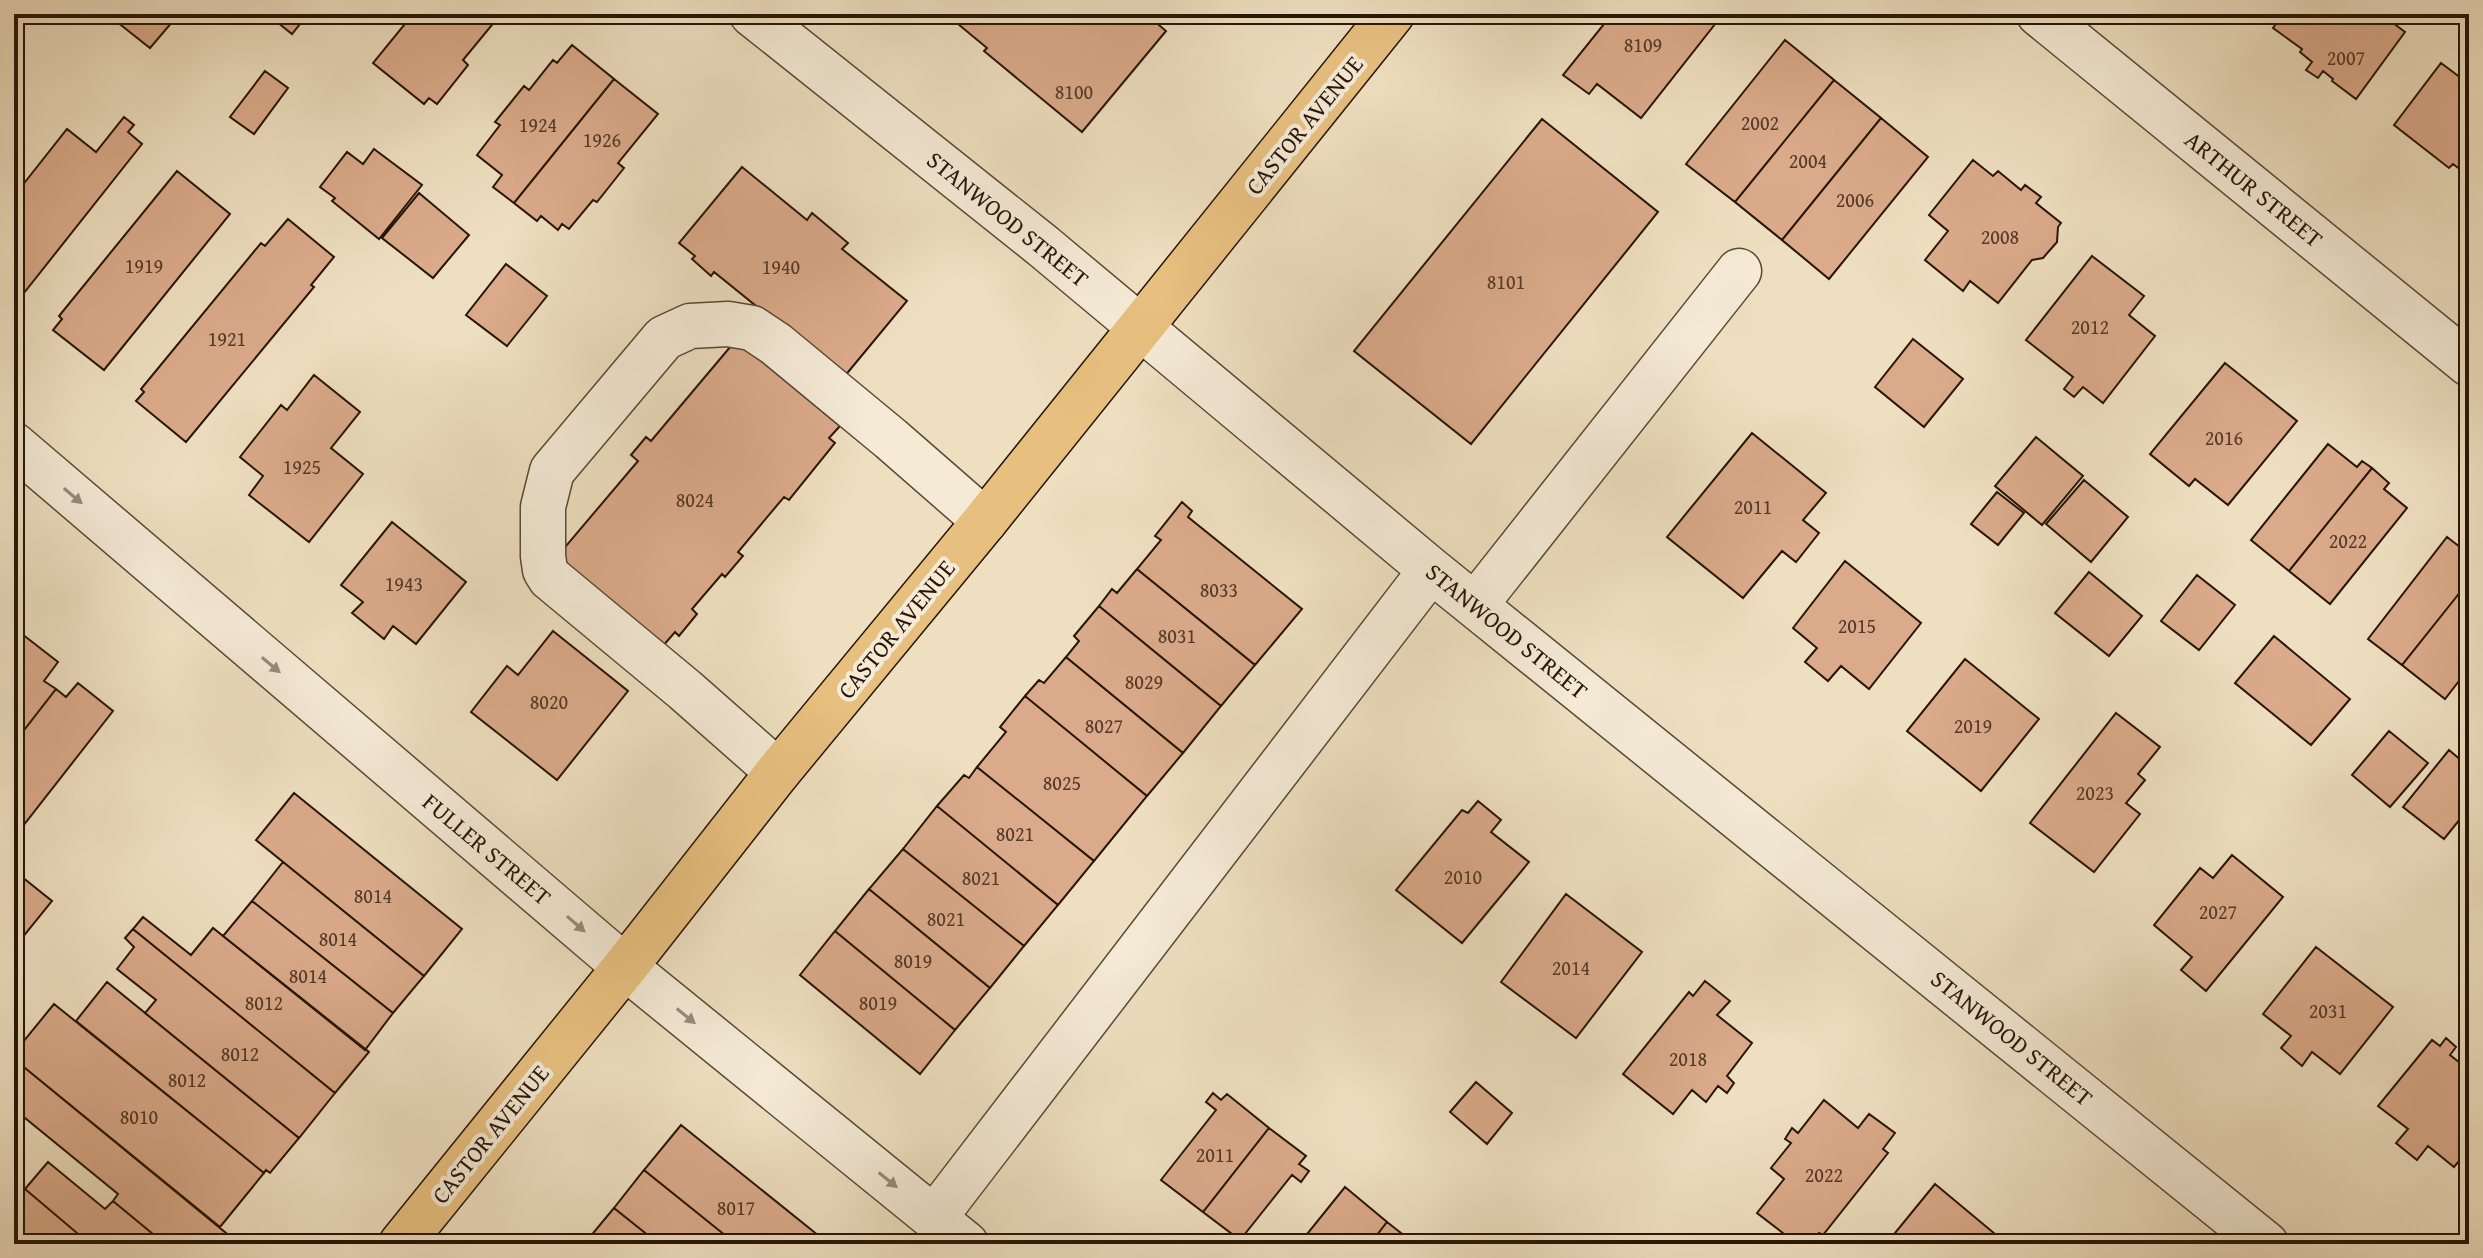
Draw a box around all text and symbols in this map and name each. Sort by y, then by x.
house number: 8109 [1624,30,1662,59]
house number: 2007 [2327,43,2365,72]
street label: CASTOR AVENUE [1237,48,1371,202]
house number: 8100 [1055,77,1093,106]
house number: 2002 [1741,108,1779,137]
house number: 1924 [519,110,557,139]
street label: ARTHUR STREET [2177,122,2331,256]
house number: 1926 [583,125,621,154]
street label: STANWOOD STREET [919,143,1097,295]
house number: 2004 [1789,146,1827,175]
house number: 2006 [1836,185,1874,214]
house number: 2008 [1981,222,2019,251]
house number: 1919 [125,251,163,280]
house number: 1940 [762,252,800,281]
house number: 8101 [1487,267,1525,296]
house number: 2012 [2071,312,2109,341]
house number: 1921 [208,324,246,353]
house number: 2016 [2205,423,2243,452]
house number: 1925 [283,452,321,481]
house number: 8024 [676,485,714,514]
one-way arrow [63,487,83,504]
house number: 2011 [1734,492,1772,521]
house number: 2022 [2329,526,2367,555]
street label: CASTOR AVENUE [829,552,963,706]
street label: STANWOOD STREET [1418,555,1596,707]
house number: 1943 [385,569,423,598]
house number: 8033 [1200,575,1238,604]
house number: 2015 [1838,611,1876,640]
house number: 8031 [1158,621,1196,650]
one-way arrow [261,656,281,673]
house number: 8029 [1125,667,1163,696]
house number: 8020 [530,687,568,716]
house number: 8027 [1085,711,1123,740]
house number: 2019 [1954,711,1992,740]
house number: 8025 [1043,768,1081,797]
house number: 2023 [2076,778,2114,807]
street label: FULLER STREET [415,785,559,913]
house number: 8021 [996,819,1034,848]
house number: 2010 [1444,862,1482,891]
house number: 8021 [962,863,1000,892]
house number: 8014 [354,881,392,910]
house number: 2027 [2199,897,2237,926]
house number: 8021 [927,904,965,933]
one-way arrow [565,915,585,932]
house number: 8014 [319,924,357,953]
house number: 8019 [894,946,932,975]
house number: 2014 [1552,953,1590,982]
house number: 8014 [289,961,327,990]
street label: STANWOOD STREET [1923,962,2101,1114]
house number: 8012 [245,988,283,1017]
house number: 8019 [859,988,897,1017]
house number: 2031 [2309,996,2347,1025]
one-way arrow [676,1007,696,1024]
house number: 8012 [221,1039,259,1068]
house number: 2018 [1669,1044,1707,1073]
street label: CASTOR AVENUE [423,1057,557,1211]
house number: 8012 [168,1065,206,1094]
house number: 8010 [120,1102,158,1131]
house number: 2011 [1196,1140,1234,1169]
house number: 2022 [1805,1160,1843,1189]
one-way arrow [877,1171,897,1188]
house number: 8017 [717,1193,755,1222]

